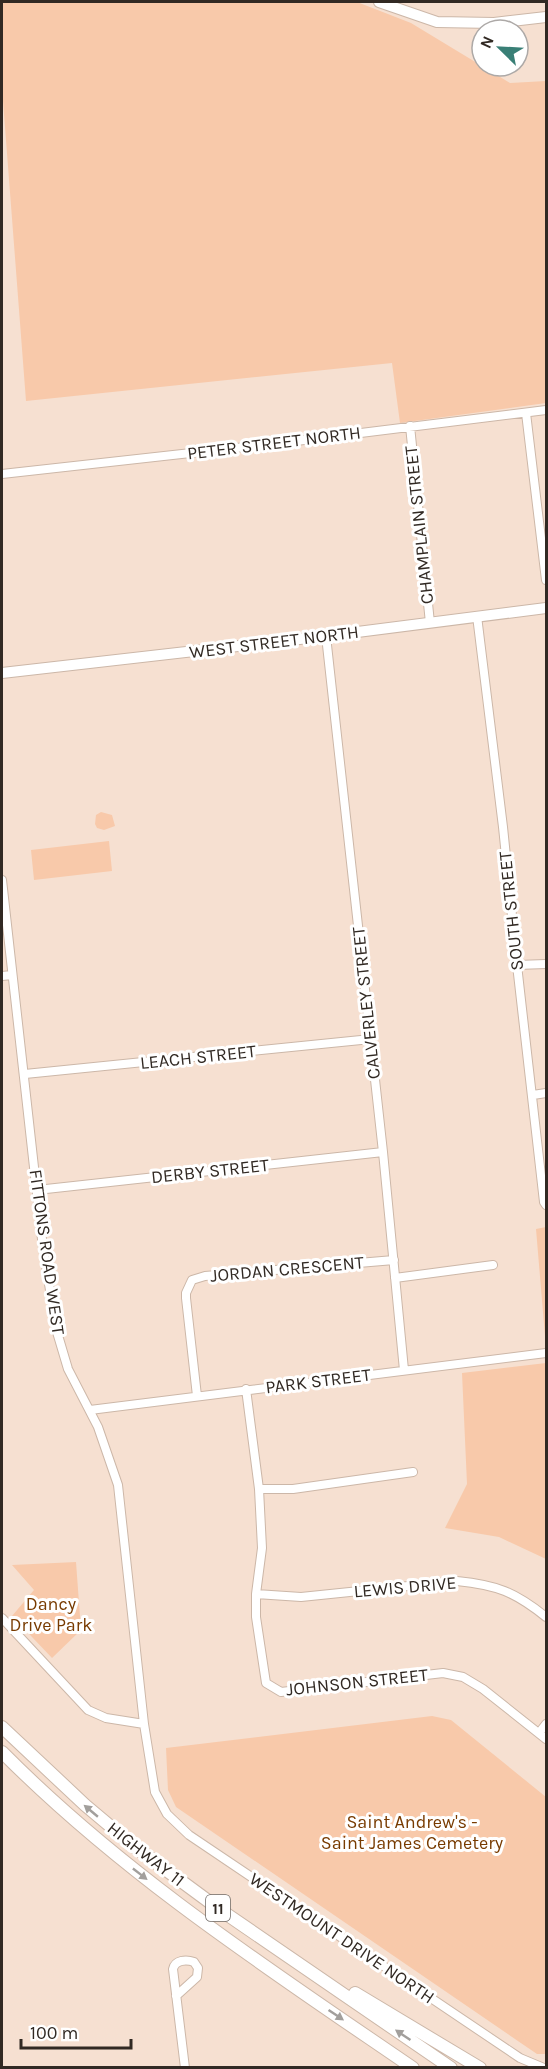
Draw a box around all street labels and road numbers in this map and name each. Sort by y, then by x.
street label: PETER STREET NORTH [186,421,362,465]
street label: CHAMPLAIN STREET [400,445,438,605]
street label: WEST STREET NORTH [188,621,360,663]
street label: SOUTH STREET [494,850,528,972]
street label: CALVERLEY STREET [347,926,385,1080]
street label: LEACH STREET [139,1040,257,1074]
street label: DERBY STREET [150,1154,270,1188]
street label: FITTONS ROAD WEST [24,1168,70,1336]
street label: JORDAN CRESCENT [209,1251,365,1287]
street label: PARK STREET [264,1364,372,1398]
street label: LEWIS DRIVE [353,1572,457,1602]
street label: JOHNSON STREET [285,1664,429,1700]
street label: HIGHWAY 11 [103,1817,189,1891]
street label: WESTMOUNT DRIVE NORTH [245,1868,439,2008]
road number: 11 [206,1895,230,1921]

